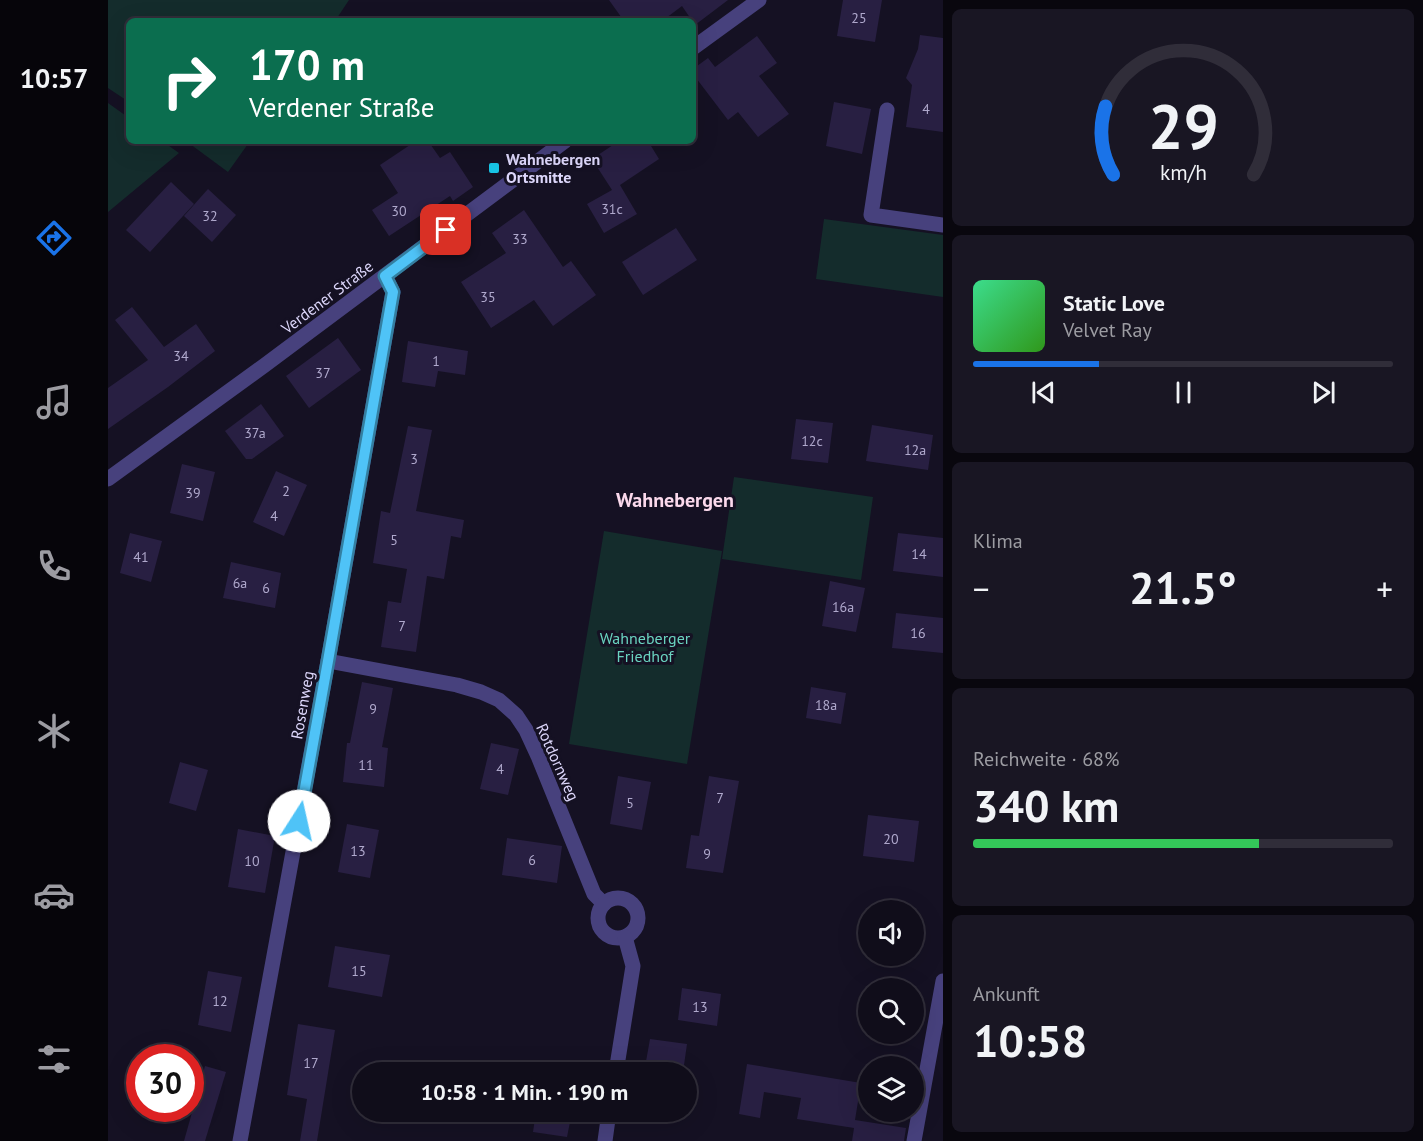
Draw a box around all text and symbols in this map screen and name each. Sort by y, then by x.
house number: 25 [851,9,867,27]
text: 170 m [249,37,365,92]
icon: right [150,42,228,120]
text: 10:57 [20,61,88,95]
text: 29 [1148,85,1218,166]
text: Verdener Straße [249,90,435,124]
house number: 4 [922,100,930,118]
place label: Wahnebergen Ortsmitte [506,149,600,187]
text: km/h [1159,158,1206,186]
marker: Wahnebergen Ortsmitte [487,161,501,175]
house number: 31c [601,200,623,218]
house number: 30 [391,202,407,220]
pin [420,204,471,255]
house number: 32 [202,207,218,225]
icon: arrive [429,213,462,246]
icon: directions [33,217,75,259]
house number: 33 [512,230,528,248]
street label: Verdener Straße [276,256,377,339]
house number: 35 [480,288,496,306]
text: Static Love [1063,289,1165,317]
text: Velvet Ray [1063,317,1152,343]
house number: 34 [173,347,189,365]
house number: 1 [432,352,440,370]
house number: 37 [315,364,331,382]
icon: previous [1027,376,1060,409]
icon: pause [1167,376,1200,409]
icon: next [1307,376,1340,409]
icon: music [33,381,75,423]
house number: 37a [244,424,266,442]
house number: 12c [801,432,823,450]
house number: 12a [904,441,926,459]
house number: 3 [410,450,418,468]
house number: 2 [282,482,290,500]
house number: 39 [185,484,201,502]
district label: Wahnebergen [616,487,734,513]
house number: 4 [270,507,278,525]
text: Klima [973,528,1023,554]
house number: 5 [390,531,398,549]
icon: phone [33,545,75,587]
house number: 14 [911,545,927,563]
house number: 41 [133,548,149,566]
text: 21.5° [1129,558,1237,616]
text: − [973,567,990,610]
text: + [1376,567,1393,610]
house number: 6a [233,574,247,592]
house number: 6 [262,579,270,597]
house number: 16a [832,598,854,616]
house number: 7 [398,617,406,635]
house number: 16 [910,624,926,642]
park label: Wahneberger Friedhof [600,628,691,666]
street label: Rosenweg [286,669,318,741]
house number: 18a [815,696,837,714]
house number: 9 [369,700,377,718]
icon: climate [33,710,75,752]
street label: Rotdornweg [532,720,584,804]
text: Reichweite · 68% [973,746,1119,772]
house number: 11 [358,756,374,774]
house number: 4 [496,760,504,778]
text: 340 km [973,776,1119,834]
position arrow [267,789,331,853]
house number: 7 [716,789,724,807]
house number: 5 [626,794,634,812]
house number: 20 [883,830,899,848]
house number: 13 [350,842,366,860]
house number: 9 [703,845,711,863]
house number: 6 [528,851,536,869]
house number: 10 [244,852,260,870]
icon: car [33,874,75,916]
map controls [858,900,924,1122]
button: sound [858,900,924,966]
house number: 15 [351,962,367,980]
button: search [858,978,924,1044]
text: Ankunft [973,981,1040,1007]
house number: 12 [212,992,228,1010]
house number: 13 [692,998,708,1016]
text: 10:58 [973,1011,1087,1069]
icon: filters [33,1038,75,1080]
speed limit sign: 30 [126,1044,204,1122]
house number: 17 [303,1054,319,1072]
button: layers [858,1056,924,1122]
text: 10:58 · 1 Min. · 190 m [421,1078,628,1106]

